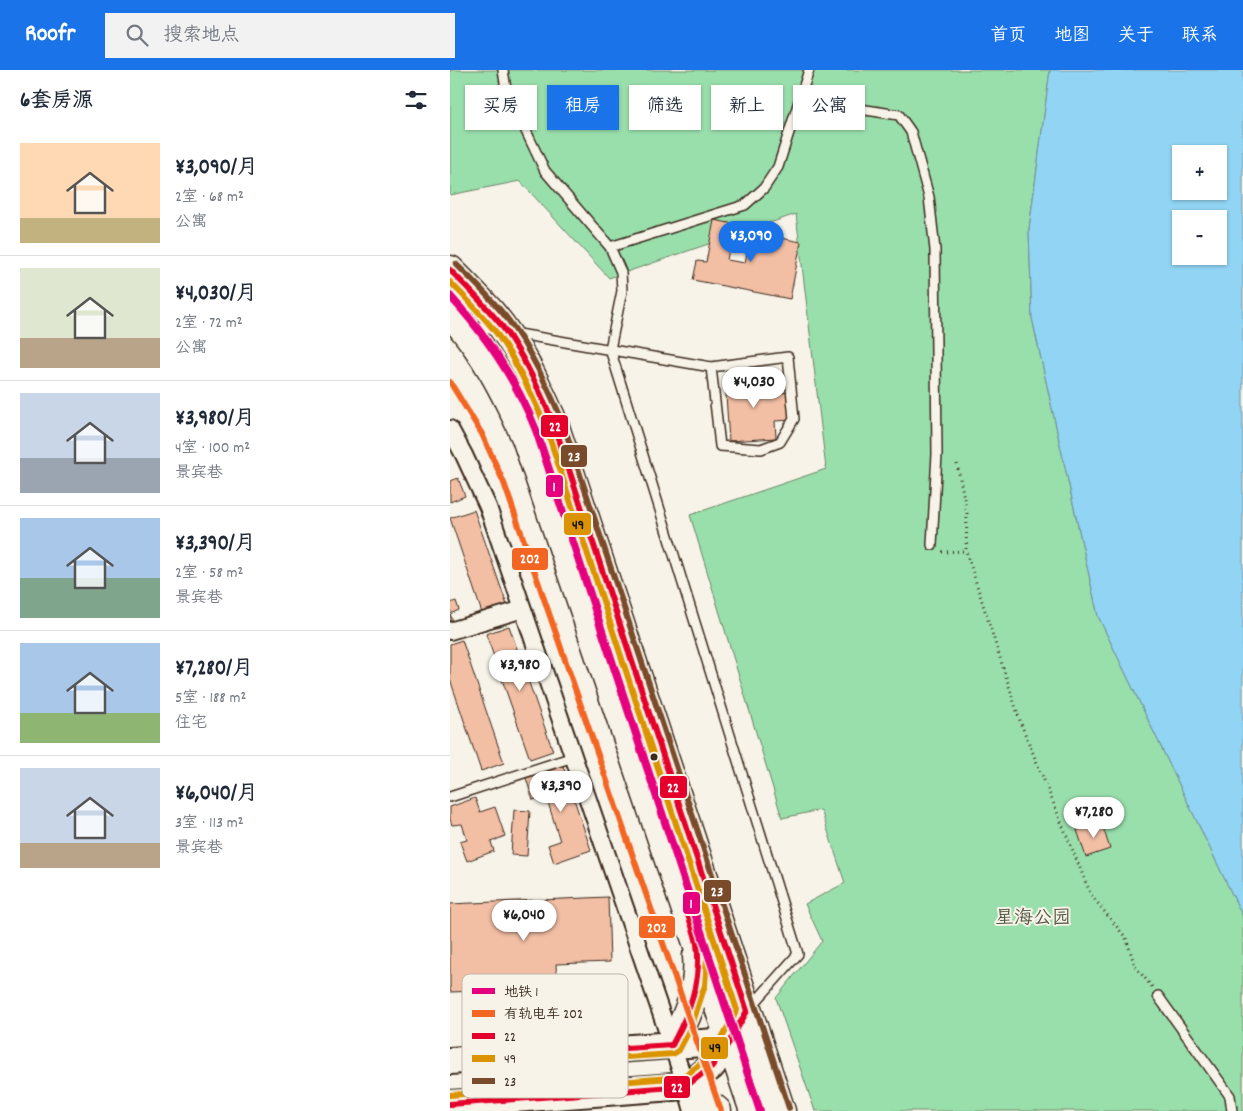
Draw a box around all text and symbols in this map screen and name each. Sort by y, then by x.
search box [105,13,455,58]
text: Roofr [25,18,75,52]
icon: search [123,21,151,49]
text: 搜索地点 [163,23,239,50]
text: 首页 [990,24,1026,49]
text: 地图 [1054,24,1090,49]
text: 关于 [1118,24,1154,49]
text: 联系 [1182,24,1218,49]
chip: 买房 [465,85,537,130]
chip: 租房 [547,85,619,130]
chip: 筛选 [629,85,701,130]
chip: 新上 [711,85,783,130]
chip: 公寓 [793,85,865,130]
icon: filters [402,86,430,114]
text: 6套房源 [20,87,93,117]
map controls [1172,145,1227,265]
button: + [1172,145,1227,200]
text: ¥3,090/月 [175,154,258,184]
icon: home [60,163,120,223]
text: 2室 · 68 m² [175,186,244,209]
button: − [1172,210,1227,265]
text: 公寓 [175,211,207,234]
pin: ¥3,090 [710,220,792,263]
text: ¥3,090 [730,225,772,248]
text: ¥4,030/月 [175,280,257,310]
icon: home [60,288,120,348]
text: 2室 · 72 m² [175,312,243,335]
text: 公寓 [175,337,207,360]
pin: ¥4,030 [713,366,795,409]
text: ¥4,030 [733,371,775,394]
text: ¥3,980/月 [175,405,255,435]
icon: home [60,413,120,473]
line badge: 22 [540,414,569,438]
text: 22 [549,418,561,438]
text: 4室 · 100 m² [175,437,250,460]
line badge: 23 [560,444,588,468]
text: 23 [568,448,580,468]
text: 景宾巷 [175,462,223,485]
line badge: 1 [545,474,564,498]
text: 1 [552,478,556,498]
line badge: 49 [563,512,592,536]
text: 49 [572,516,584,536]
text: ¥3,390/月 [175,530,256,560]
icon: home [60,538,120,598]
line badge: 202 [511,547,549,571]
text: 202 [520,550,540,570]
text: 2室 · 58 m² [175,562,243,585]
text: 景宾巷 [175,587,223,610]
pin: ¥3,980 [479,650,561,692]
text: ¥3,980 [500,654,540,677]
text: ¥7,280/月 [175,655,253,685]
icon: home [60,663,120,723]
text: 5室 · 188 m² [175,687,246,710]
text: 住宅 [175,712,207,735]
unlabelled marker [649,752,659,762]
pin: ¥3,390 [520,770,602,813]
text: ¥3,390 [540,775,582,798]
line badge: 22 [659,775,688,799]
text: 22 [667,779,679,799]
text: ¥6,040/月 [175,780,258,810]
icon: home [60,788,120,848]
pin: ¥7,280 [1053,796,1135,839]
text: ¥7,280 [1074,801,1114,824]
text: 3室 · 113 m² [175,812,244,835]
text: 景宾巷 [175,837,223,860]
line badge: 23 [703,879,732,903]
text: 23 [711,883,723,903]
line badge: 1 [682,891,701,915]
text: 1 [689,895,693,915]
pin: ¥6,040 [483,900,565,942]
text: ¥6,040 [503,904,545,927]
park label: 星海公园 [995,906,1071,933]
line badge: 202 [638,915,676,939]
text: 202 [647,919,667,939]
legend [462,974,628,1098]
text: 地铁 1 [504,983,538,1003]
text: 有轨电车 202 [504,1005,583,1025]
text: 22 [504,1028,516,1048]
line badge: 49 [700,1036,729,1060]
text: 49 [709,1039,721,1059]
text: 49 [504,1050,516,1070]
text: 23 [504,1073,516,1093]
line badge: 22 [663,1075,691,1099]
text: 22 [671,1079,683,1099]

